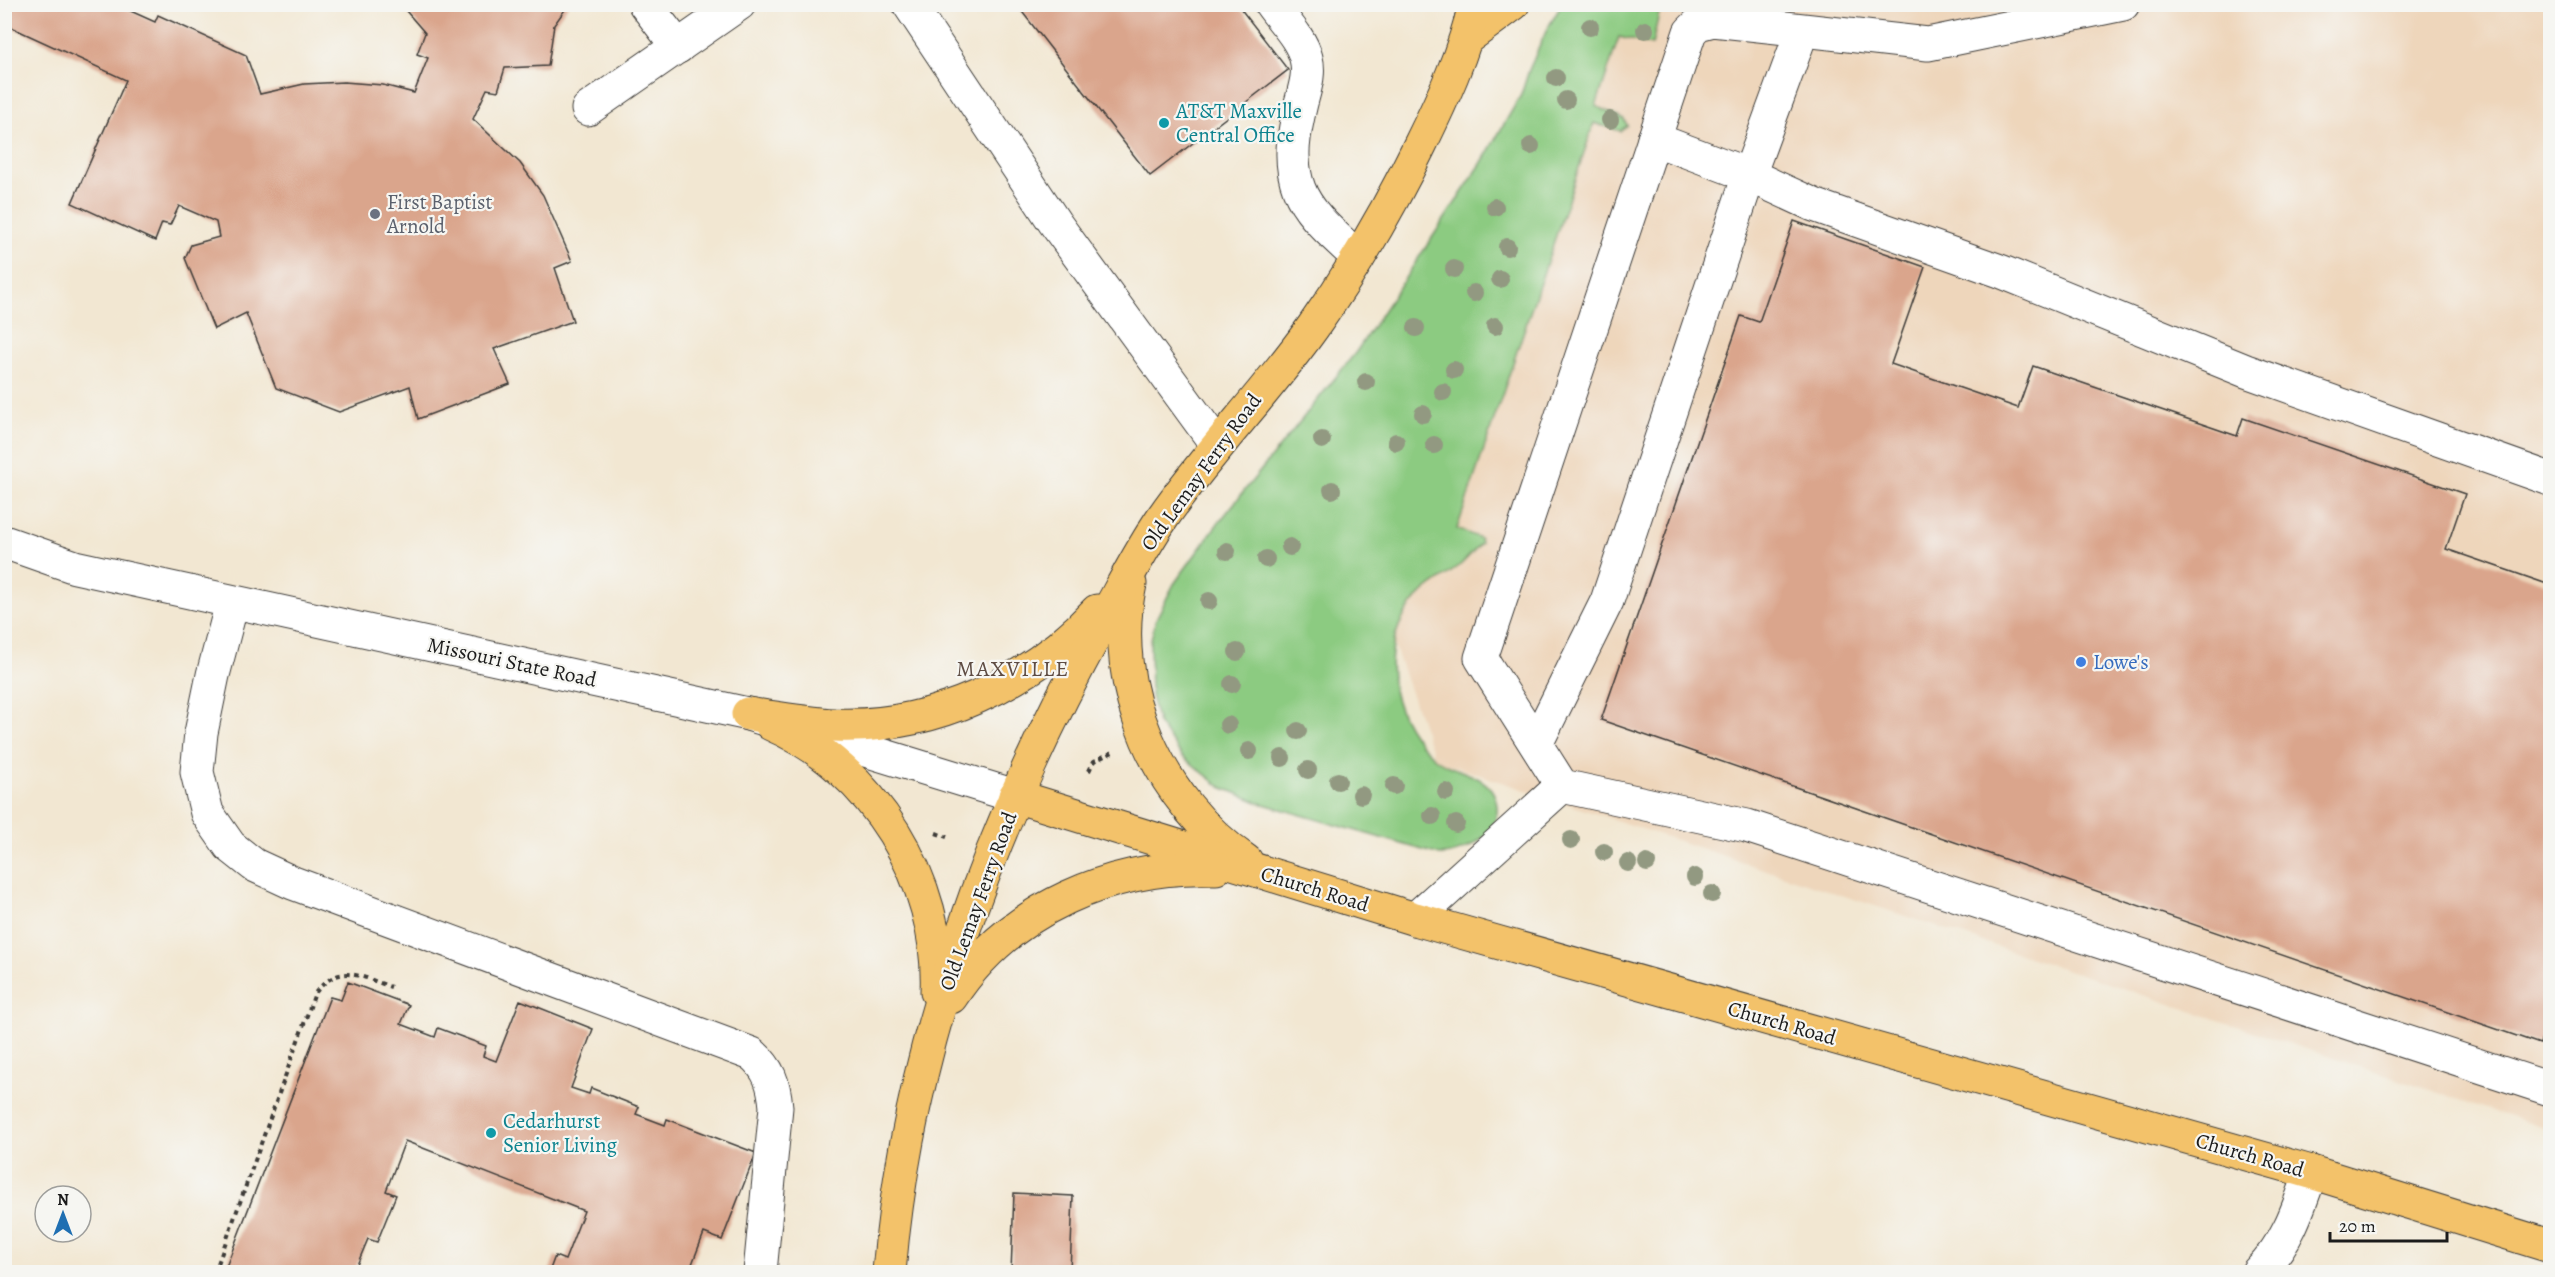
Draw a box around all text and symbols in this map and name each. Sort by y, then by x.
place label: AT&T Maxville Central Office [1175,97,1302,149]
marker: AT&T Maxville Central Office [1157,116,1171,130]
place label: First Baptist Arnold [386,188,493,240]
marker: First Baptist Arnold [368,207,382,221]
street label: Old Lemay Ferry Road [1134,387,1268,556]
street label: Missouri State Road [425,630,600,694]
place label: Lowe's [2093,648,2149,676]
district label: MAXVILLE [956,654,1070,684]
marker: Lowe's [2074,655,2088,669]
street label: Old Lemay Ferry Road [933,807,1024,994]
street label: Church Road [1258,859,1373,919]
street label: Church Road [1725,994,1840,1052]
place label: Cedarhurst Senior Living [503,1107,618,1159]
marker: Cedarhurst Senior Living [484,1126,498,1140]
street label: Church Road [2193,1126,2308,1184]
north arrow [33,1184,93,1244]
text: N [57,1189,69,1211]
scale bar [2330,1205,2447,1243]
text: 20 m [2339,1214,2376,1238]

